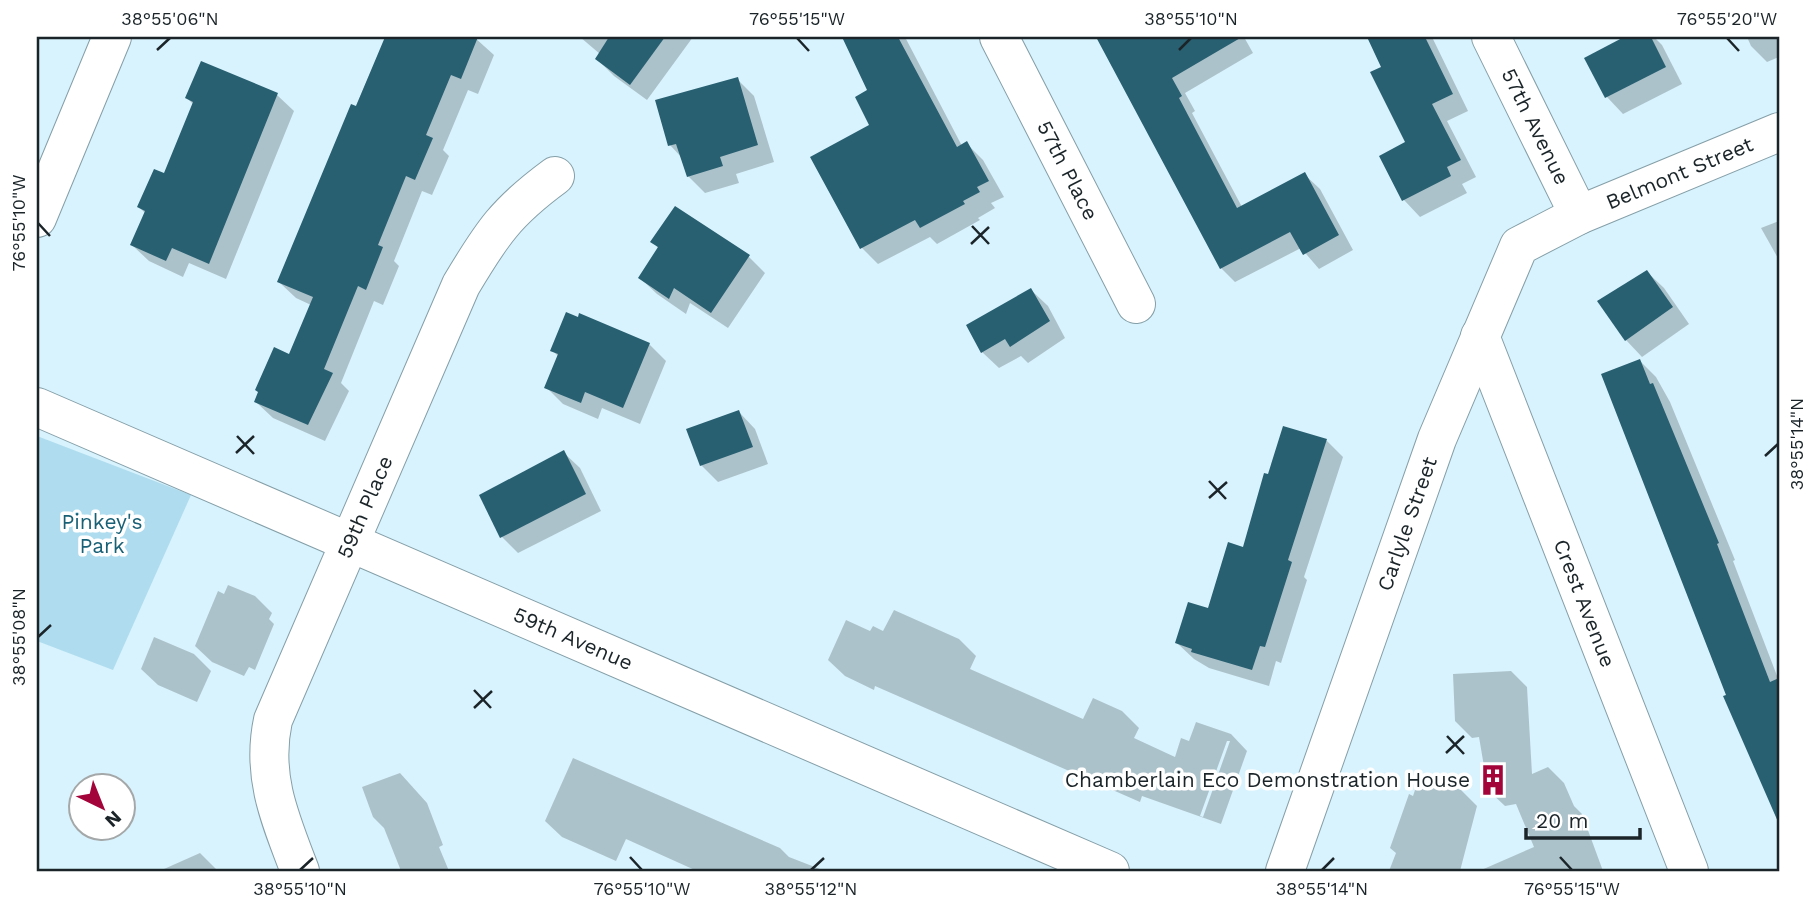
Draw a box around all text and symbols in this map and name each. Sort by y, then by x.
text: 38°55'06"N [121,8,219,29]
text: 76°55'15"W [749,8,845,29]
text: 38°55'10"N [1144,8,1238,29]
text: 76°55'20"W [1677,8,1777,29]
street label: 57th Avenue [1497,64,1575,189]
street label: 57th Place [1032,116,1104,224]
street label: Belmont Street [1602,131,1757,214]
text: 76°55'10"W [8,175,29,271]
text: 38°55'14"N [1786,398,1807,490]
street label: 59th Place [331,452,398,562]
street label: Carlyle Street [1372,453,1442,594]
park label: Pinkey's Park [61,509,143,558]
street label: Crest Avenue [1549,536,1621,671]
text: 38°55'08"N [8,588,29,686]
street label: 59th Avenue [510,602,637,675]
building icon: Chamberlain Eco Demonstration House [1476,763,1510,797]
place label: Chamberlain Eco Demonstration House [1065,767,1470,792]
north arrow [66,772,136,842]
scale bar [1526,796,1639,840]
text: N [100,806,126,832]
text: 20 m [1536,808,1588,833]
text: 38°55'10"N [253,878,347,899]
text: 76°55'10"W [594,878,690,899]
text: 38°55'12"N [764,878,858,899]
text: 38°55'14"N [1276,878,1368,899]
text: 76°55'15"W [1524,878,1620,899]

